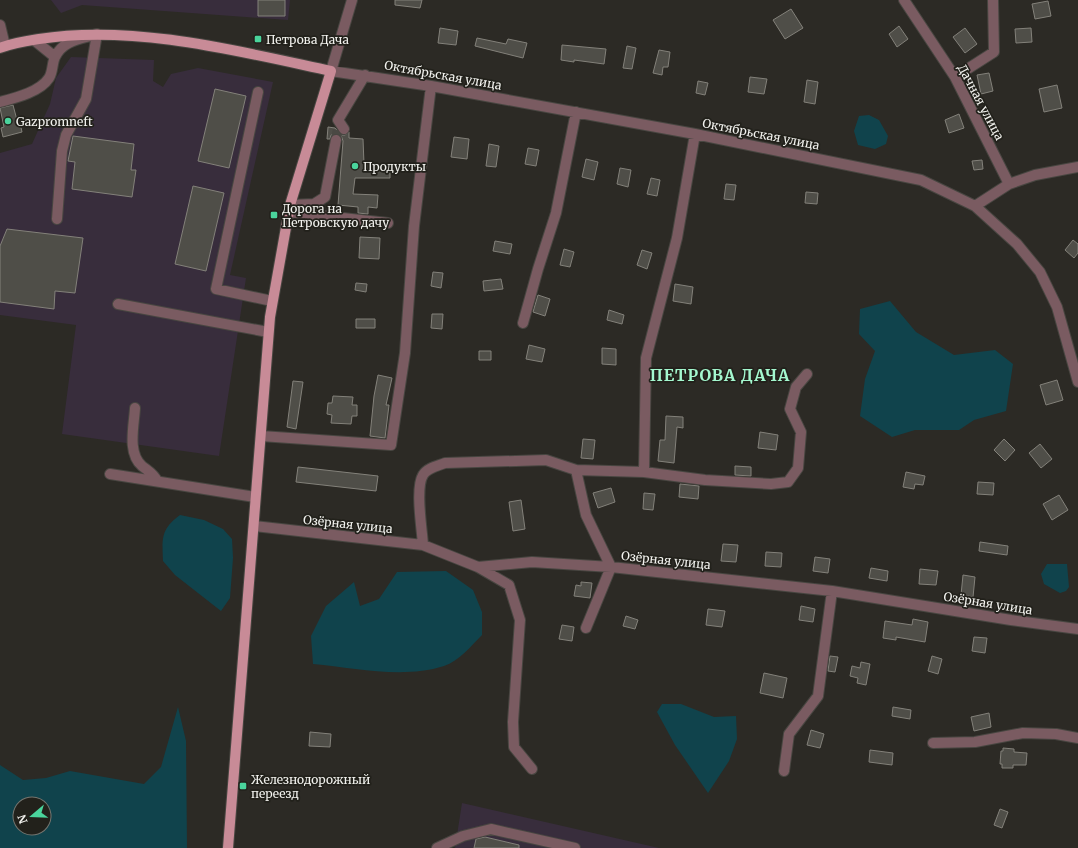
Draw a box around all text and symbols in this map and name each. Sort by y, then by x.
place label: Петрова Дача [266,32,349,47]
marker: Петрова Дача [253,34,263,44]
street label: Октябрьская улица [383,57,503,93]
street label: Дачная улица [955,62,1008,143]
place label: Gazpromneft [16,114,93,129]
street label: Октябрьская улица [701,115,821,153]
marker: Gazpromneft [3,116,13,126]
place label: Продукты [363,159,426,174]
marker: Продукты [350,161,360,171]
place label: Дорога на Петровскую дачу [282,201,389,230]
marker: Дорога на Петровскую дачу [269,210,279,220]
district label: ПЕТРОВА ДАЧА [650,365,790,385]
street label: Озёрная улица [302,512,394,536]
street label: Озёрная улица [620,548,712,572]
street label: Озёрная улица [942,589,1034,618]
place label: Железнодорожный переезд [251,772,370,801]
marker: Железнодорожный переезд [238,781,248,791]
north arrow [12,796,52,836]
text: N [14,813,31,826]

